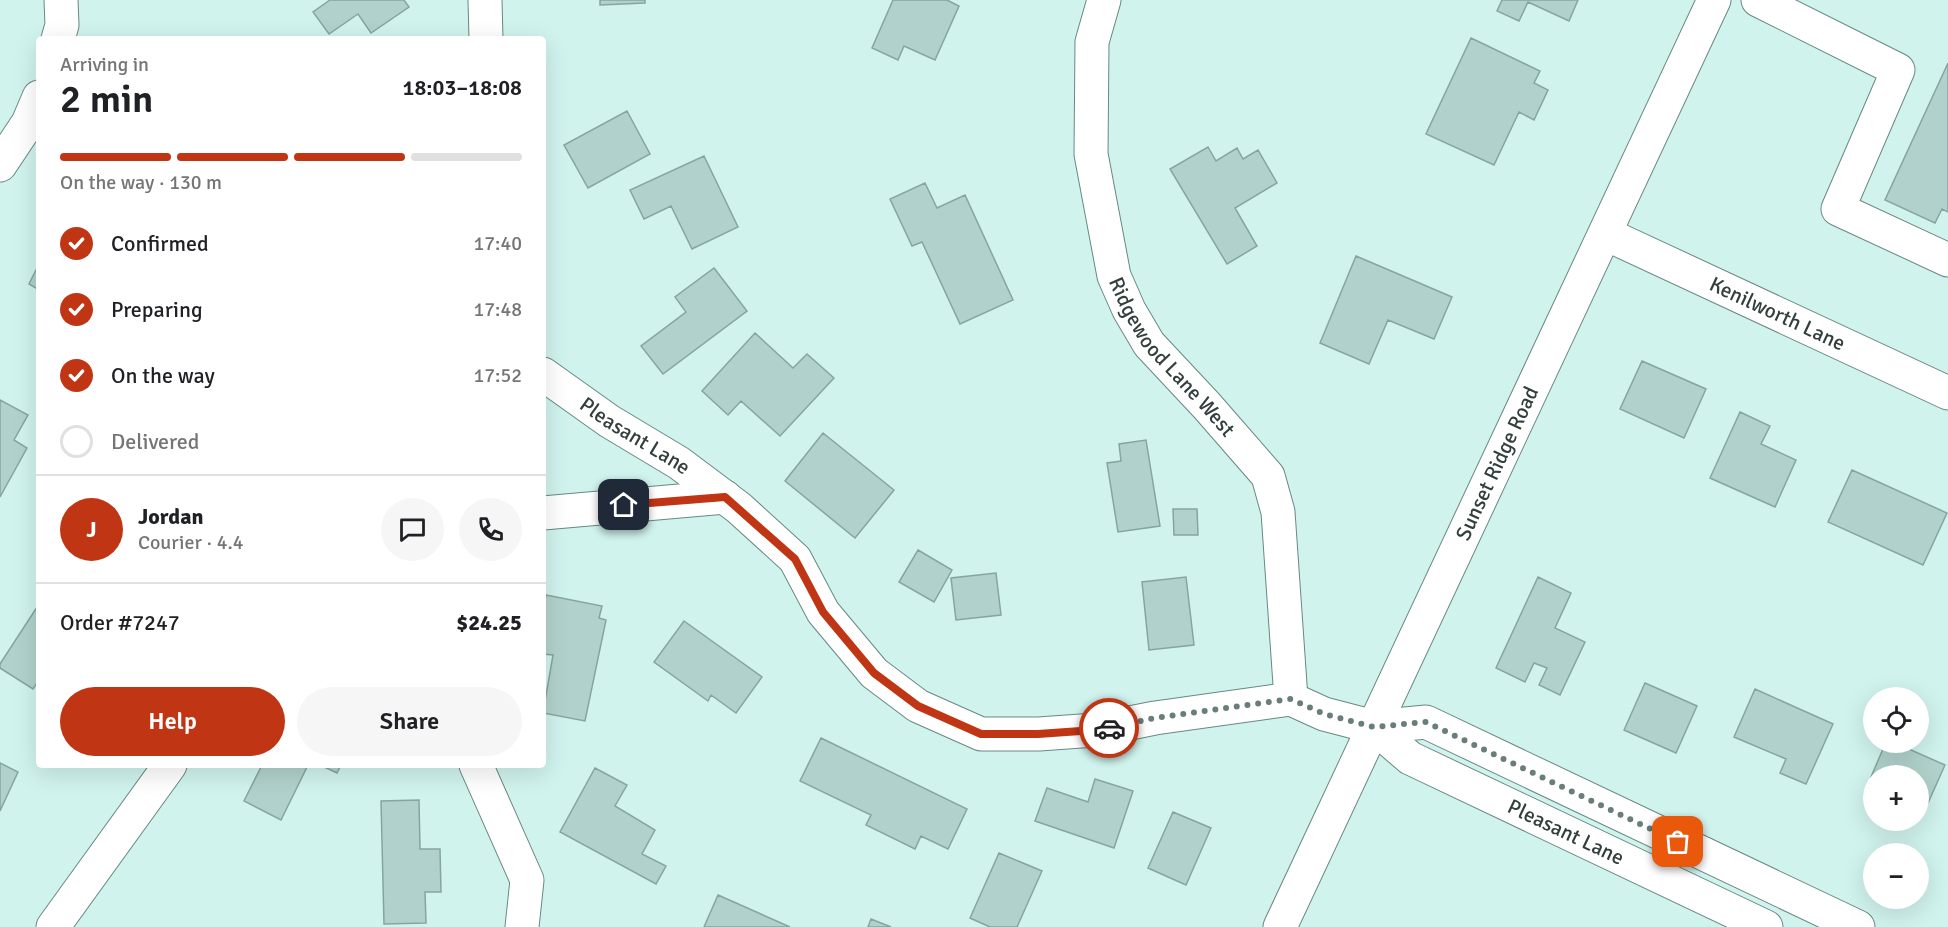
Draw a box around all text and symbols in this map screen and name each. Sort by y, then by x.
text: Arriving in [60,52,149,77]
text: 18:03–18:08 [403,74,522,101]
text: 2 min [60,75,153,123]
text: On the way · 130 m [60,170,222,195]
icon: check [60,227,93,260]
text: Confirmed [111,230,209,257]
text: 17:40 [473,231,522,256]
street label: Kenilworth Lane [1705,271,1849,356]
street label: Ridgewood Lane West [1103,273,1241,442]
icon: check [60,293,93,326]
text: Preparing [111,296,203,323]
text: 17:48 [473,297,522,322]
icon: check [60,359,93,392]
text: On the way [111,362,215,389]
text: 17:52 [473,363,522,388]
street label: Sunset Ridge Road [1450,382,1544,544]
street label: Pleasant Lane [575,391,696,480]
text: Delivered [111,428,199,455]
pin [598,479,649,530]
icon: home [607,488,640,521]
button: chat [381,498,444,561]
button: phone [459,498,522,561]
text: Jordan [138,503,204,530]
text: J [86,516,97,543]
text: Courier · 4.4 [138,530,244,555]
text: Order #7247 [60,609,180,636]
text: $24.25 [456,609,522,636]
button: Help [60,687,285,756]
button: Share [297,687,522,756]
map controls [1863,687,1929,909]
button: locate [1863,687,1929,753]
courier [1079,698,1139,758]
icon: car [1093,712,1126,745]
button: + [1863,765,1929,831]
street label: Pleasant Lane [1503,793,1628,871]
pin [1652,816,1703,867]
icon: bag [1661,825,1694,858]
button: − [1863,843,1929,909]

